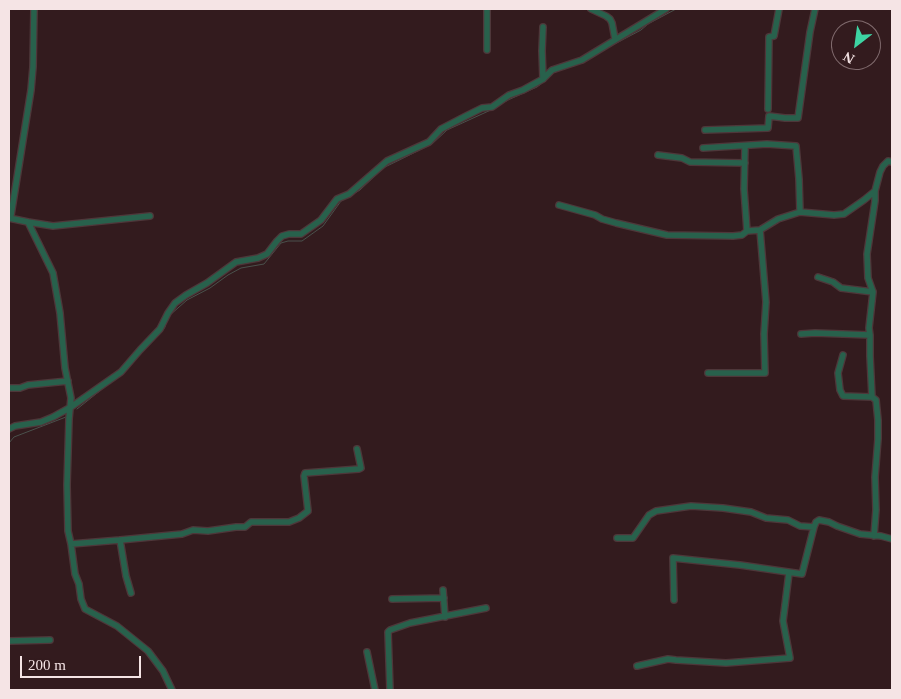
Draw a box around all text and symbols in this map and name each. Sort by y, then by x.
north arrow [831,20,881,70]
text: N [841,49,857,67]
scale bar [22,646,144,678]
text: 200 m [28,657,66,673]

